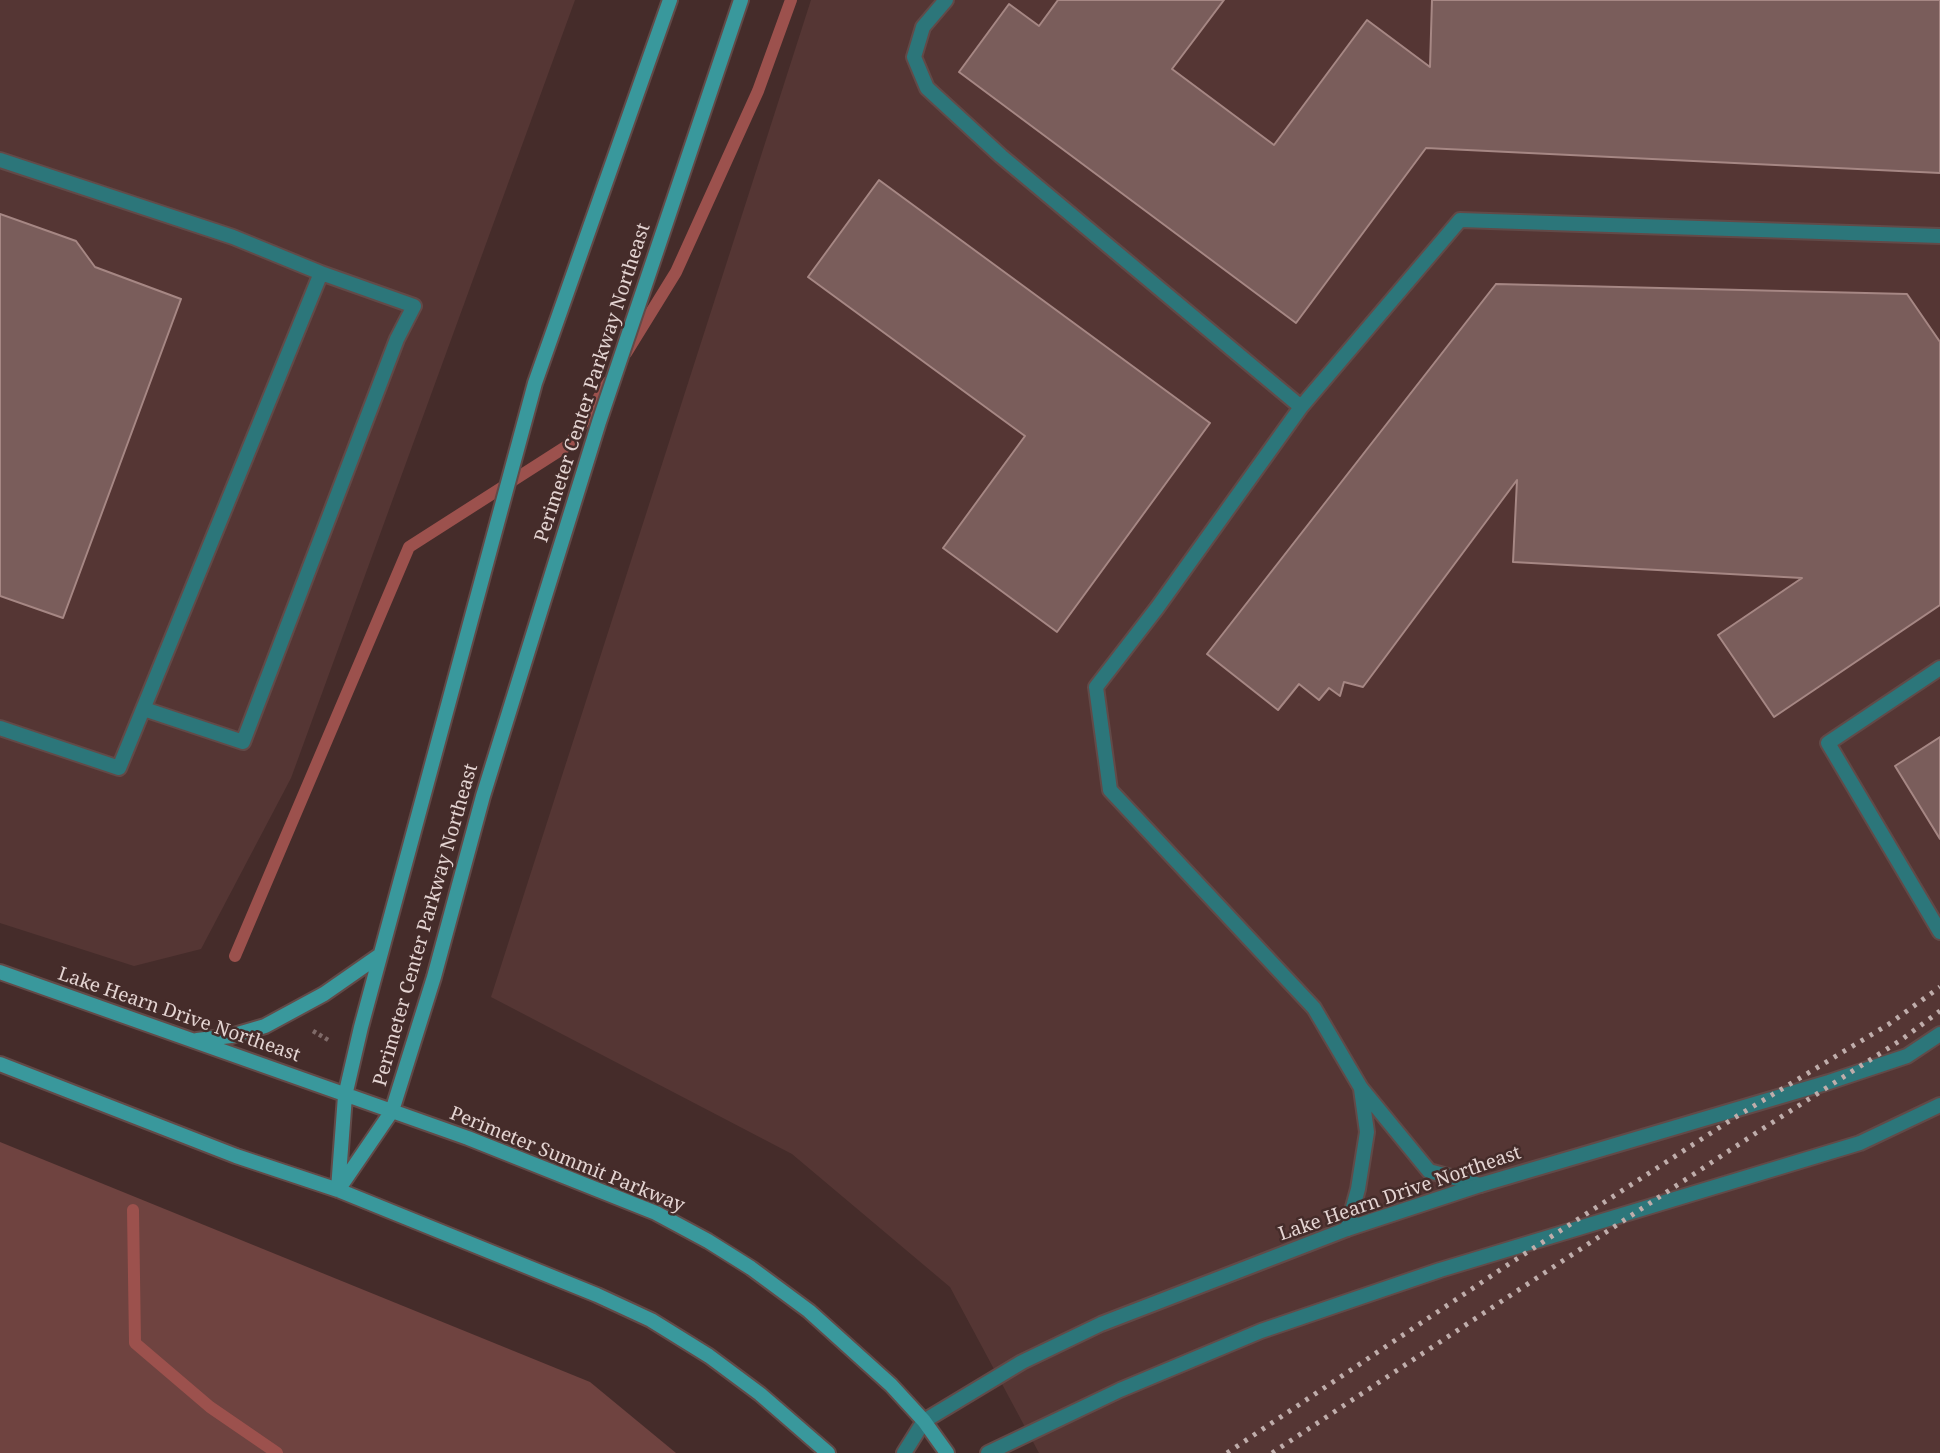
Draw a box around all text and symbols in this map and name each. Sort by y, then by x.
street label: Perimeter Center Parkway Northeast [531,221,655,545]
street label: Perimeter Center Parkway Northeast [369,761,483,1089]
street label: Lake Hearn Drive Northeast [55,963,303,1067]
street label: Perimeter Summit Parkway [446,1102,688,1218]
street label: Lake Hearn Drive Northeast [1276,1142,1524,1246]

